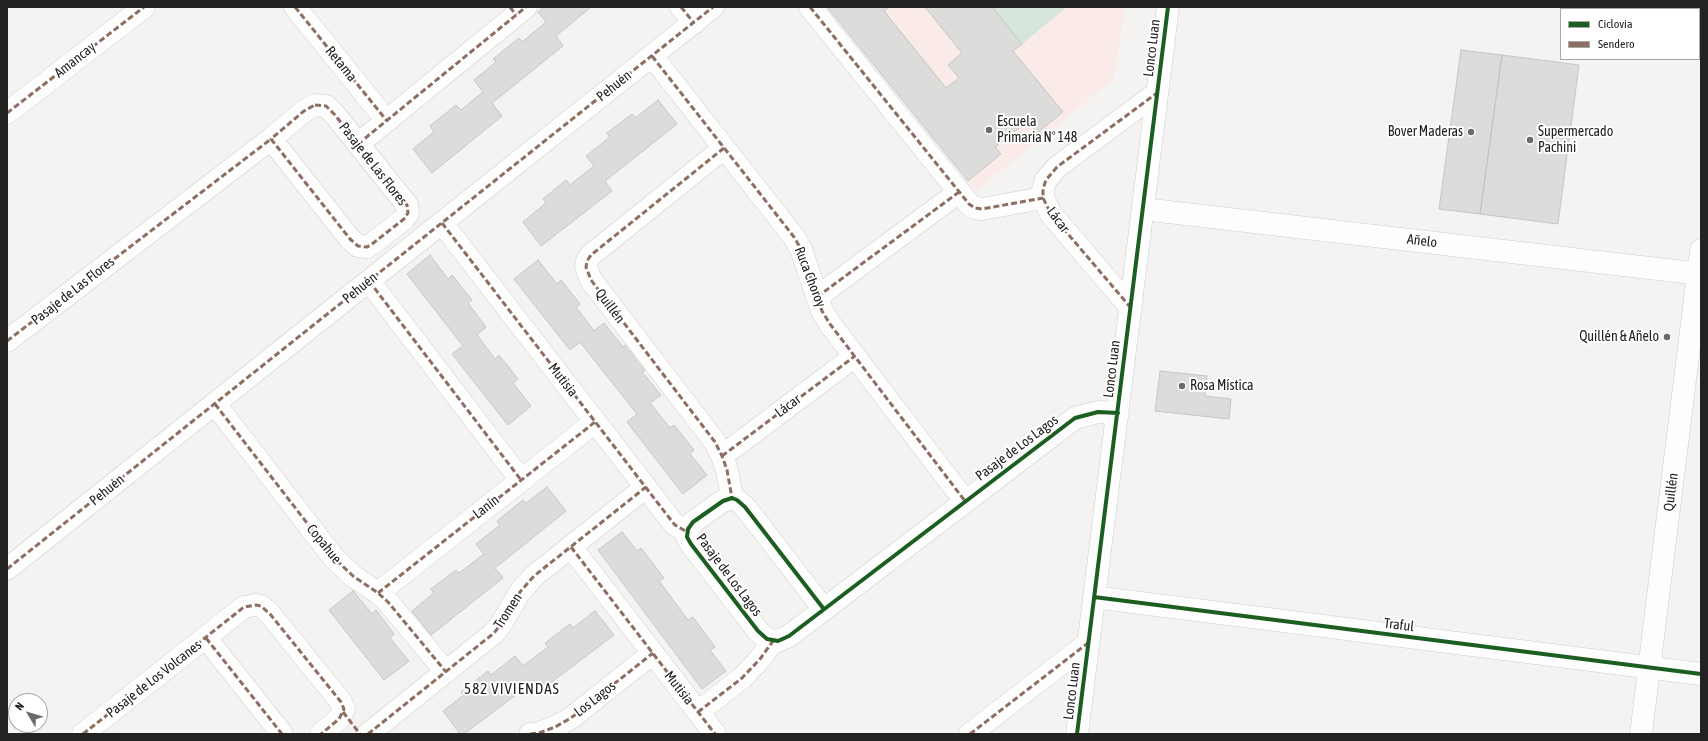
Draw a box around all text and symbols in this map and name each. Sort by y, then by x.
legend [1560,8,1700,60]
text: Ciclovía [1598,17,1632,31]
street label: Lonco Luan [1140,18,1164,78]
text: Sendero [1598,37,1635,51]
street label: Amancay [51,39,99,81]
street label: Retama [322,43,360,85]
street label: Pehuén [593,67,635,105]
place label: Escuela Primaria N° 148 [997,114,1077,146]
street label: Pasaje de Las Flores [335,119,411,209]
place label: Bover Maderas [1388,124,1463,140]
place label: Supermercado Pachini [1538,124,1613,156]
marker: Escuela Primaria N° 148 [984,125,994,135]
marker: Bover Maderas [1466,127,1476,137]
marker: Supermercado Pachini [1525,135,1535,145]
street label: Lácar [1043,204,1073,236]
street label: Añelo [1406,231,1438,251]
street label: Ruca Choroy [791,244,829,310]
street label: Pasaje de Las Flores [28,253,118,329]
street label: Pehuén [339,269,381,307]
street label: Quillén [592,286,628,326]
place label: Quillén & Añelo [1579,329,1659,345]
marker: Quillén & Añelo [1662,332,1672,342]
street label: Lonco Luan [1100,339,1124,399]
street label: Mutisia [545,360,581,400]
place label: Rosa Mística [1190,378,1253,394]
marker: Rosa Mística [1177,381,1187,391]
street label: Lácar [772,391,804,421]
street label: Pasaje de Los Lagos [972,412,1062,484]
street label: Pehuén [86,471,128,509]
street label: Quillén [1660,472,1682,512]
street label: Lanín [470,492,502,522]
street label: Copahue [303,521,345,567]
street label: Pasaje de Los Lagos [693,530,765,620]
street label: Tromen [490,590,526,632]
street label: Traful [1383,615,1415,635]
street label: Pasaje de Los Volcanes [103,637,205,721]
street label: Lonco Luan [1060,661,1084,721]
street label: Mutisia [661,668,697,708]
street label: Los Lagos [571,678,619,720]
district label: 582 VIVIENDAS [464,680,560,698]
north arrow [8,693,48,733]
text: N [13,700,26,712]

